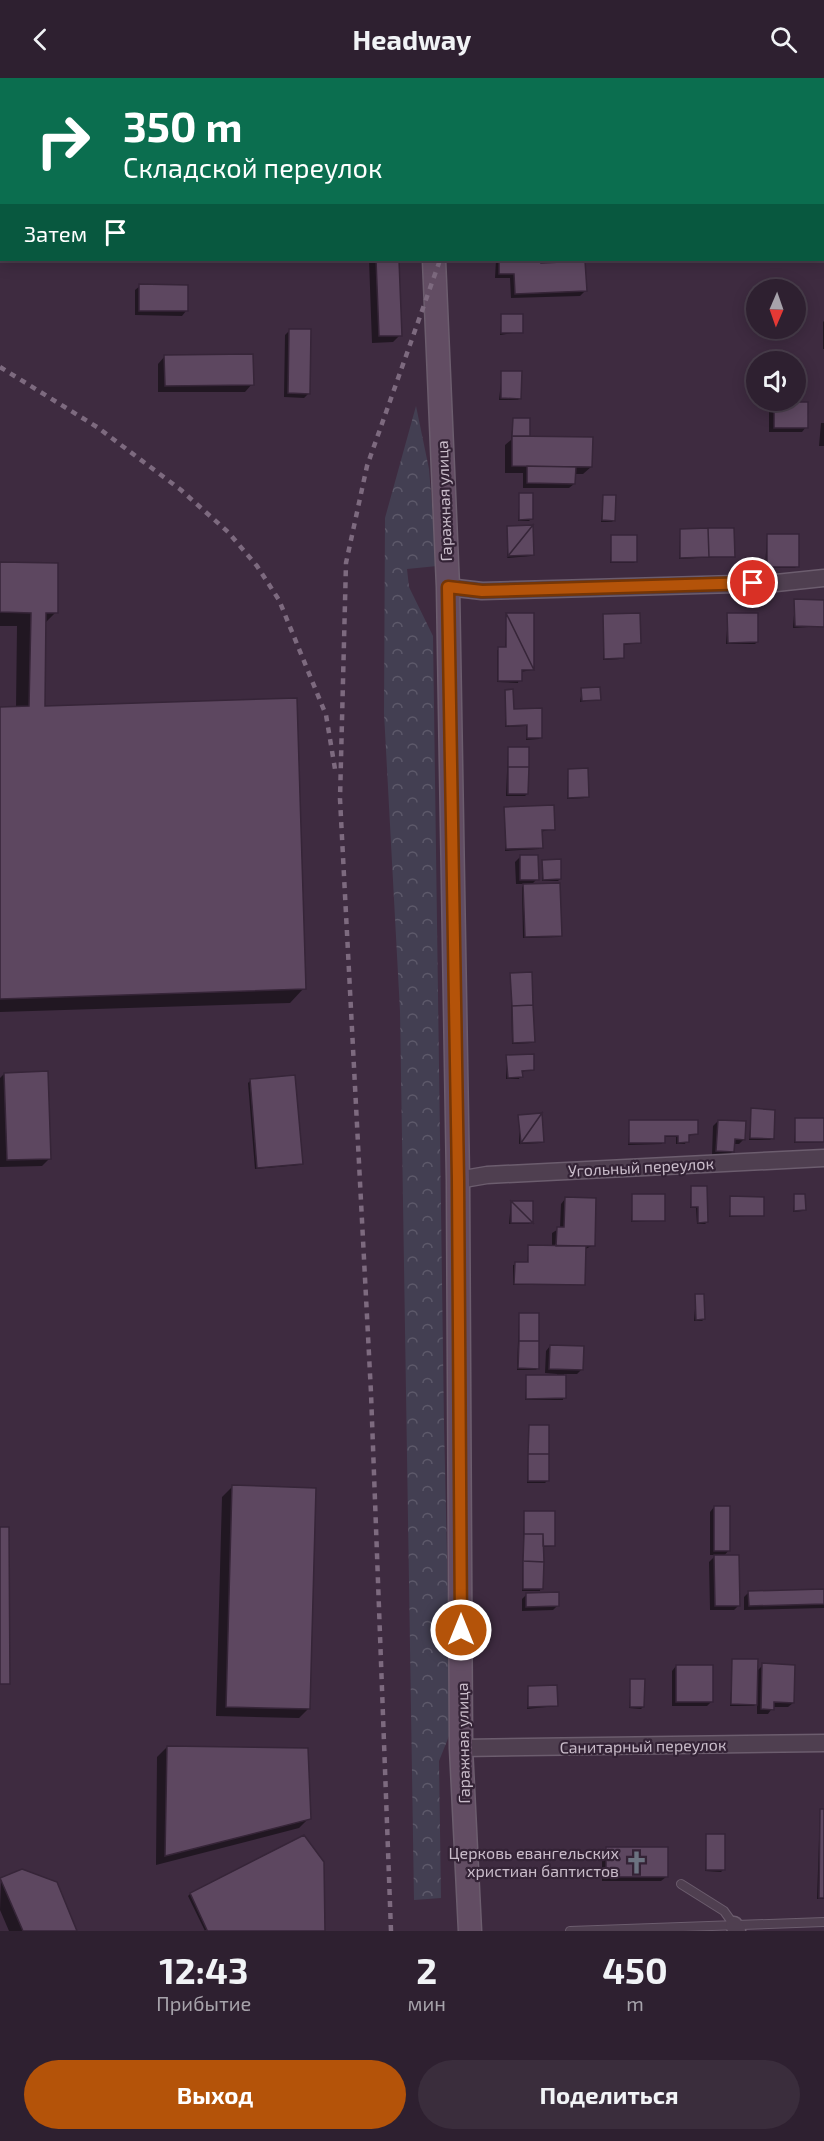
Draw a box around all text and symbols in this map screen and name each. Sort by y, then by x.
icon: back [24,23,57,56]
text: Headway [353,23,471,55]
icon: search [767,23,800,56]
text: 350 m [123,100,243,150]
icon: right [24,102,102,180]
text: Складской переулок [123,151,382,183]
icon: arrive [99,216,132,249]
text: Затем [24,220,87,246]
north arrow [746,279,806,339]
map controls [746,279,806,411]
button: sound [746,351,806,411]
street label: Гаражная улица [432,440,456,562]
pin [727,557,778,608]
icon: arrive [736,566,769,599]
street label: Угольный переулок [568,1153,715,1181]
position arrow [429,1598,493,1662]
street label: Гаражная улица [452,1682,474,1804]
street label: Санитарный переулок [559,1735,727,1757]
place label: Церковь евангельских христиан баптистов [449,1843,619,1880]
church icon: Церковь евангельских христиан баптистов [624,1849,650,1875]
text: 12:43 [159,1948,248,1991]
text: 2 [416,1948,437,1991]
text: 450 [602,1948,668,1991]
text: Прибытие [156,1991,251,2015]
text: мин [408,1991,446,2015]
text: m [626,1991,644,2015]
button: Выход [24,2060,406,2129]
button: Поделиться [418,2060,800,2129]

